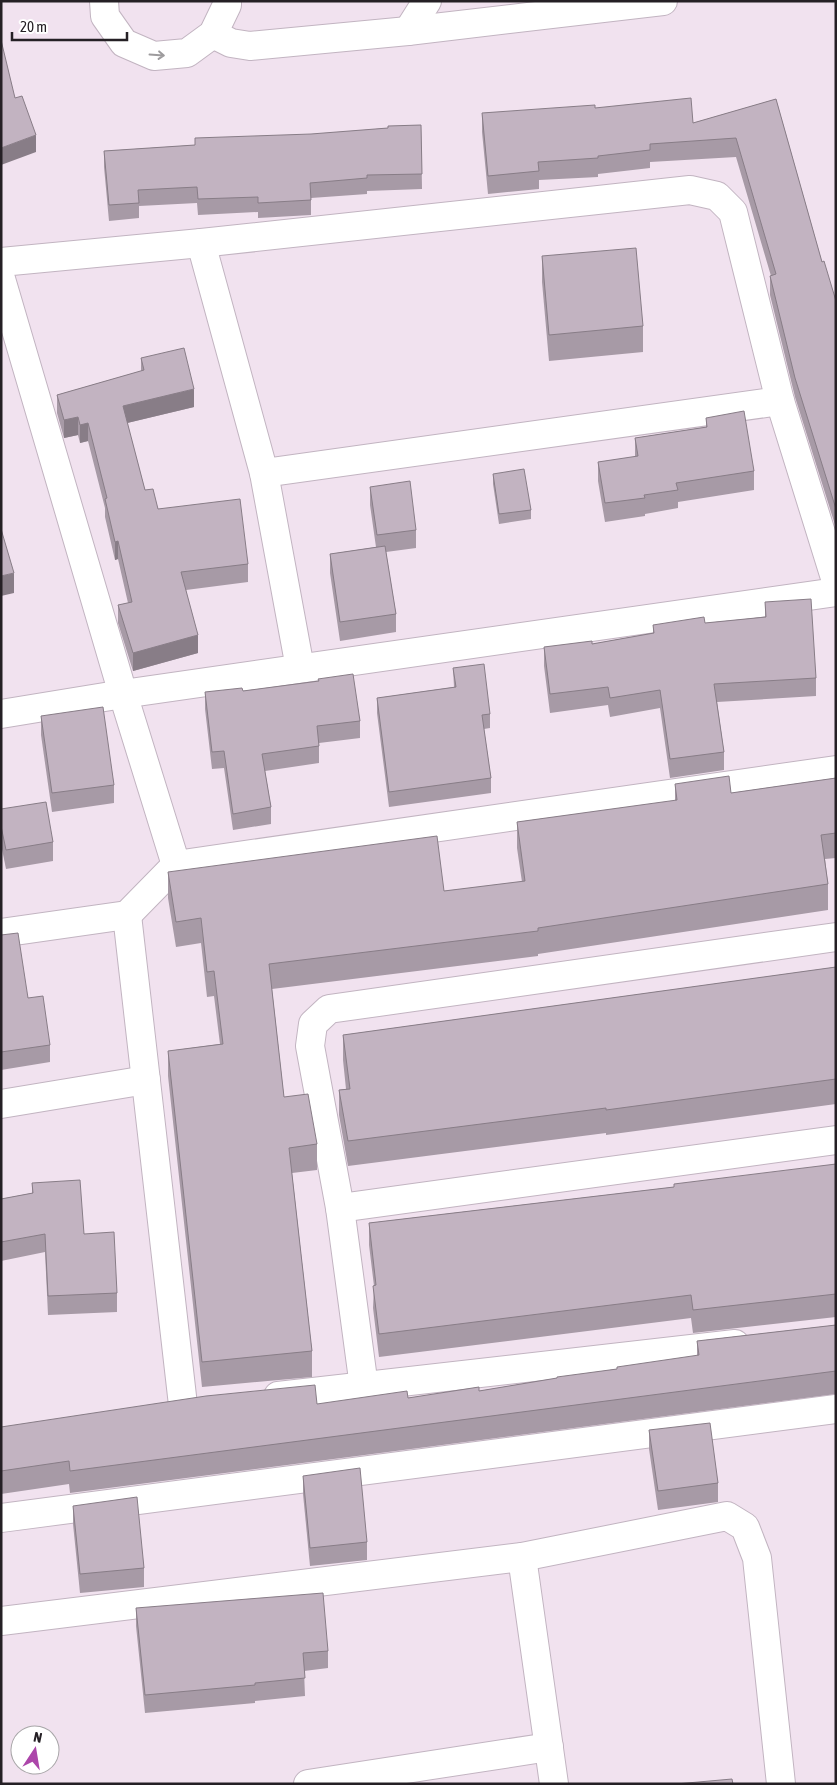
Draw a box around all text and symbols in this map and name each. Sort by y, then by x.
scale bar [12,10,128,42]
text: 20 m [20,18,47,35]
one-way arrow [149,50,165,59]
north arrow [10,1725,60,1775]
text: N [32,1729,43,1746]

